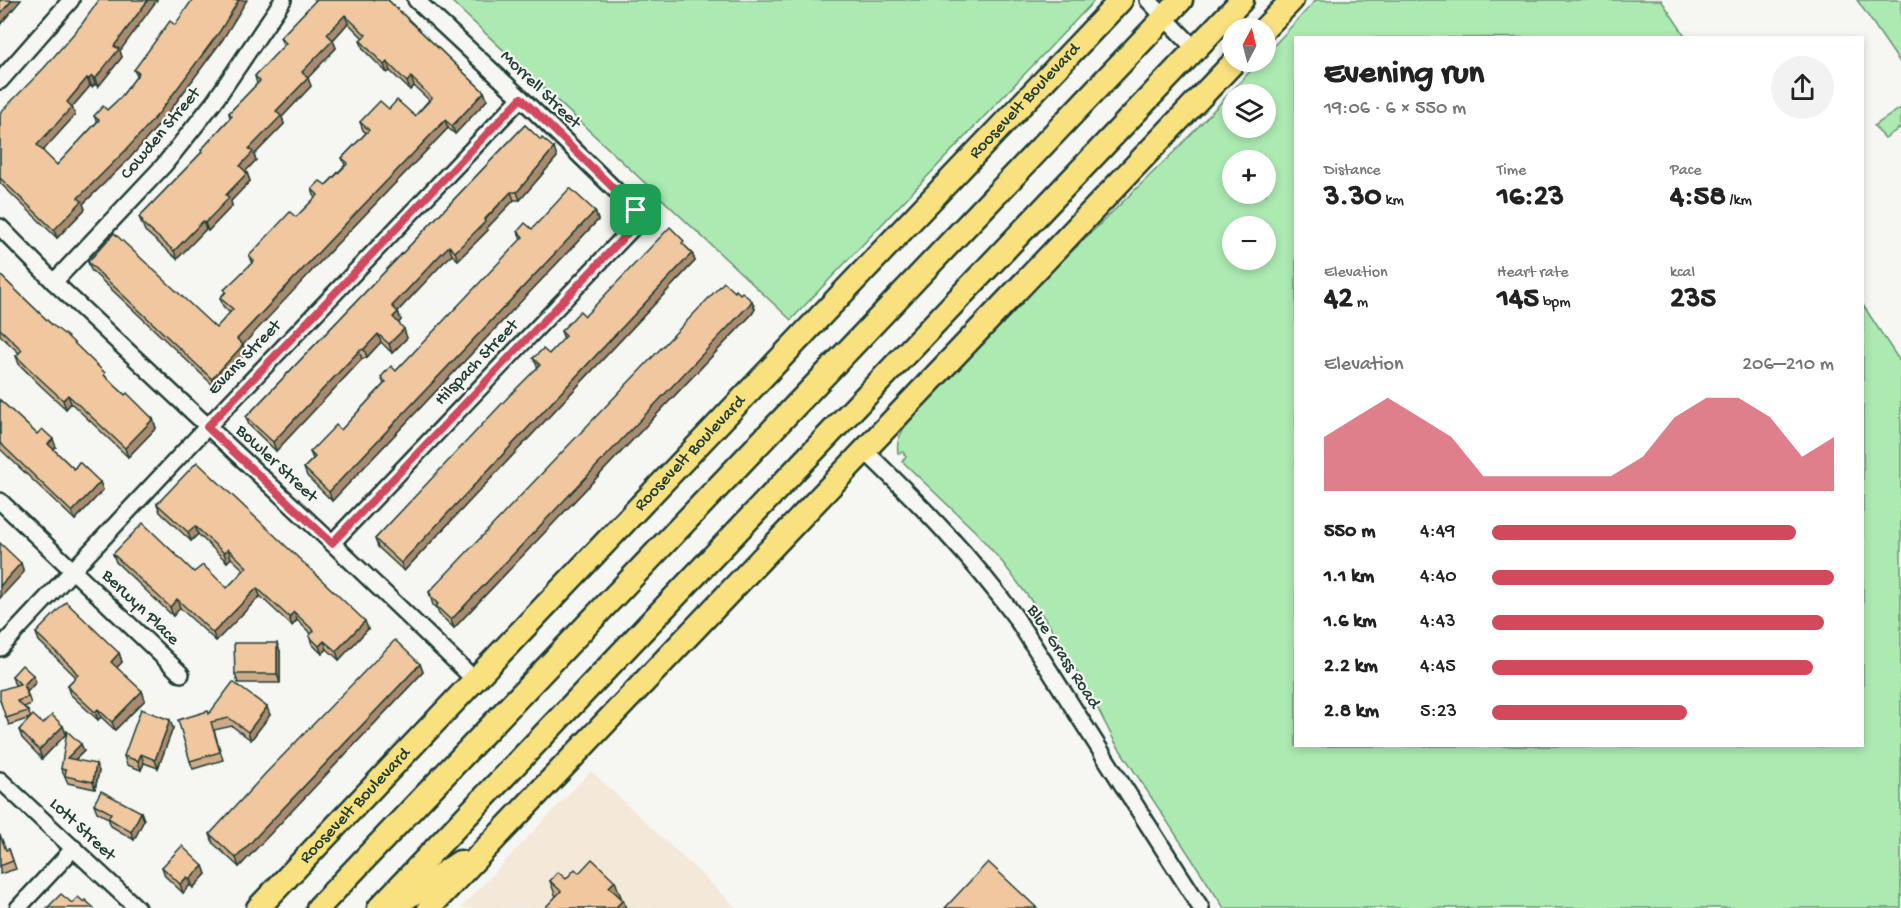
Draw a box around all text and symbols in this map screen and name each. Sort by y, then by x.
north arrow [1222,18,1276,72]
map controls [1222,18,1276,270]
street label: Roosevelt Boulevard [965,38,1086,164]
street label: Morrell Street [495,46,586,135]
text: Evening run [1324,56,1484,94]
button: share [1771,56,1834,119]
street label: Cowden Street [116,82,207,184]
button: layers [1222,84,1276,138]
text: 19:06 · 6 × 550 m [1324,98,1466,121]
button: + [1222,150,1276,204]
text: Distance [1324,162,1381,181]
text: Time [1497,162,1526,181]
text: Pace [1670,162,1701,181]
text: 3.30 [1324,181,1382,216]
text: 16:23 [1497,181,1564,216]
text: 4:58 [1670,181,1726,216]
pin [610,184,661,235]
text: km [1382,192,1404,211]
text: /km [1726,192,1752,211]
icon: arrive [619,193,652,226]
button: − [1222,216,1276,270]
text: Elevation [1324,264,1388,283]
text: Heart rate [1497,264,1569,283]
text: kcal [1670,264,1695,283]
text: 42 [1324,283,1353,318]
text: 145 [1497,283,1539,318]
text: 235 [1670,283,1716,318]
text: m [1353,294,1368,313]
text: bpm [1539,294,1571,313]
street label: Hilspach Street [431,314,524,410]
street label: Evans Street [204,315,287,400]
text: Elevation [1324,354,1404,377]
text: 206–210 m [1742,354,1834,377]
street label: Roosevelt Boulevard [630,390,751,516]
street label: Bowler Street [230,420,323,508]
text: 550 m [1324,521,1375,544]
text: 4:49 [1420,521,1455,544]
street label: Berwyn Place [96,565,184,651]
text: 1.1 km [1324,566,1374,589]
text: 4:40 [1420,566,1457,589]
street label: Blue Grass Road [1021,600,1105,714]
text: 1.6 km [1324,611,1376,634]
text: 4:43 [1420,611,1456,634]
text: 2.2 km [1324,656,1378,679]
text: 4:45 [1420,656,1456,679]
text: 2.8 km [1324,701,1379,724]
text: 5:23 [1420,701,1457,724]
street label: Roosevelt Boulevard [295,742,416,868]
street label: Lott Street [45,794,121,867]

